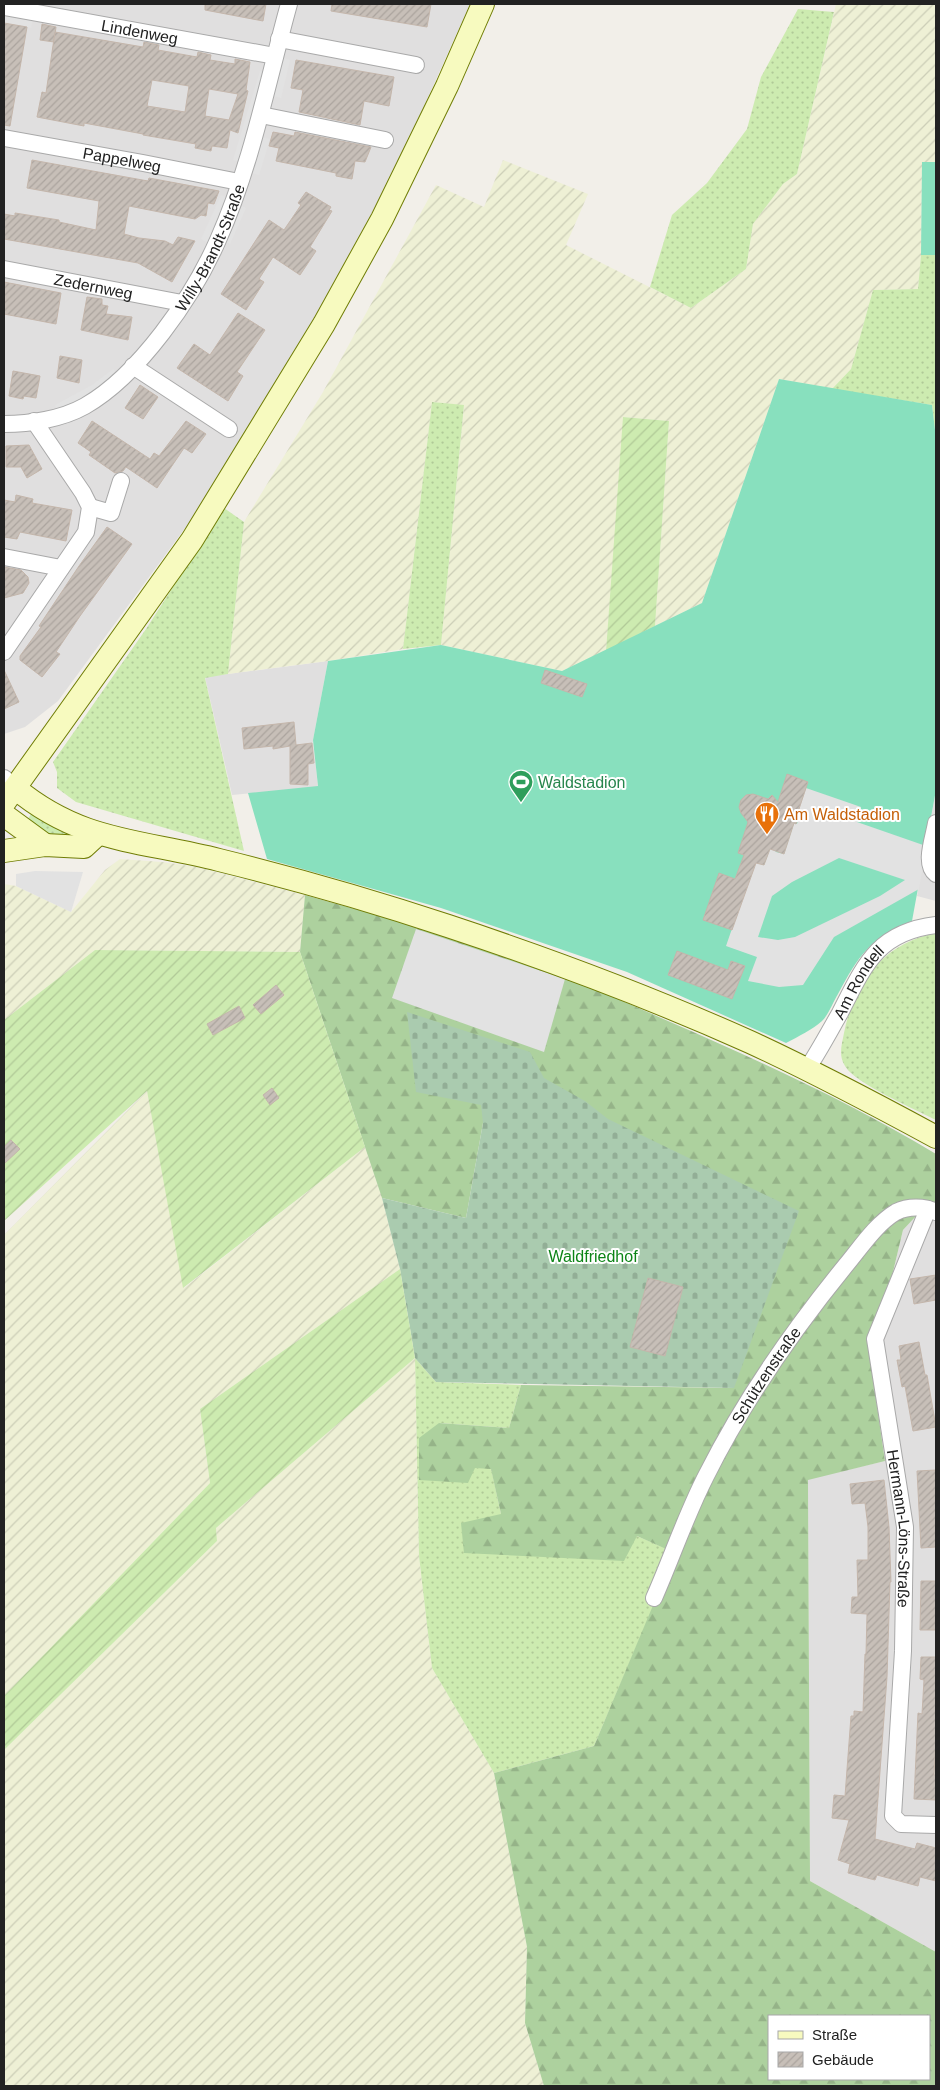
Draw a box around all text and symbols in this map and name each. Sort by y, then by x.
street label: Lindenweg [100,16,179,47]
street label: Pappelweg [82,144,163,175]
street label: Willy-Brandt-Straße [172,182,248,314]
street label: Zedernweg [52,270,134,302]
sports icon: Waldstadion [508,769,534,803]
place label: Waldstadion [538,774,625,791]
restaurant icon: Am Waldstadion [754,801,780,835]
place label: Am Waldstadion [784,806,900,823]
street label: Am Rondell [830,942,887,1022]
park label: Waldfriedhof [548,1248,638,1265]
street label: Schützenstraße [728,1323,804,1426]
street label: Hermann-Löns-Straße [884,1448,914,1608]
legend [768,2015,930,2080]
text: Straße [812,2026,857,2043]
text: Gebäude [812,2051,874,2068]

